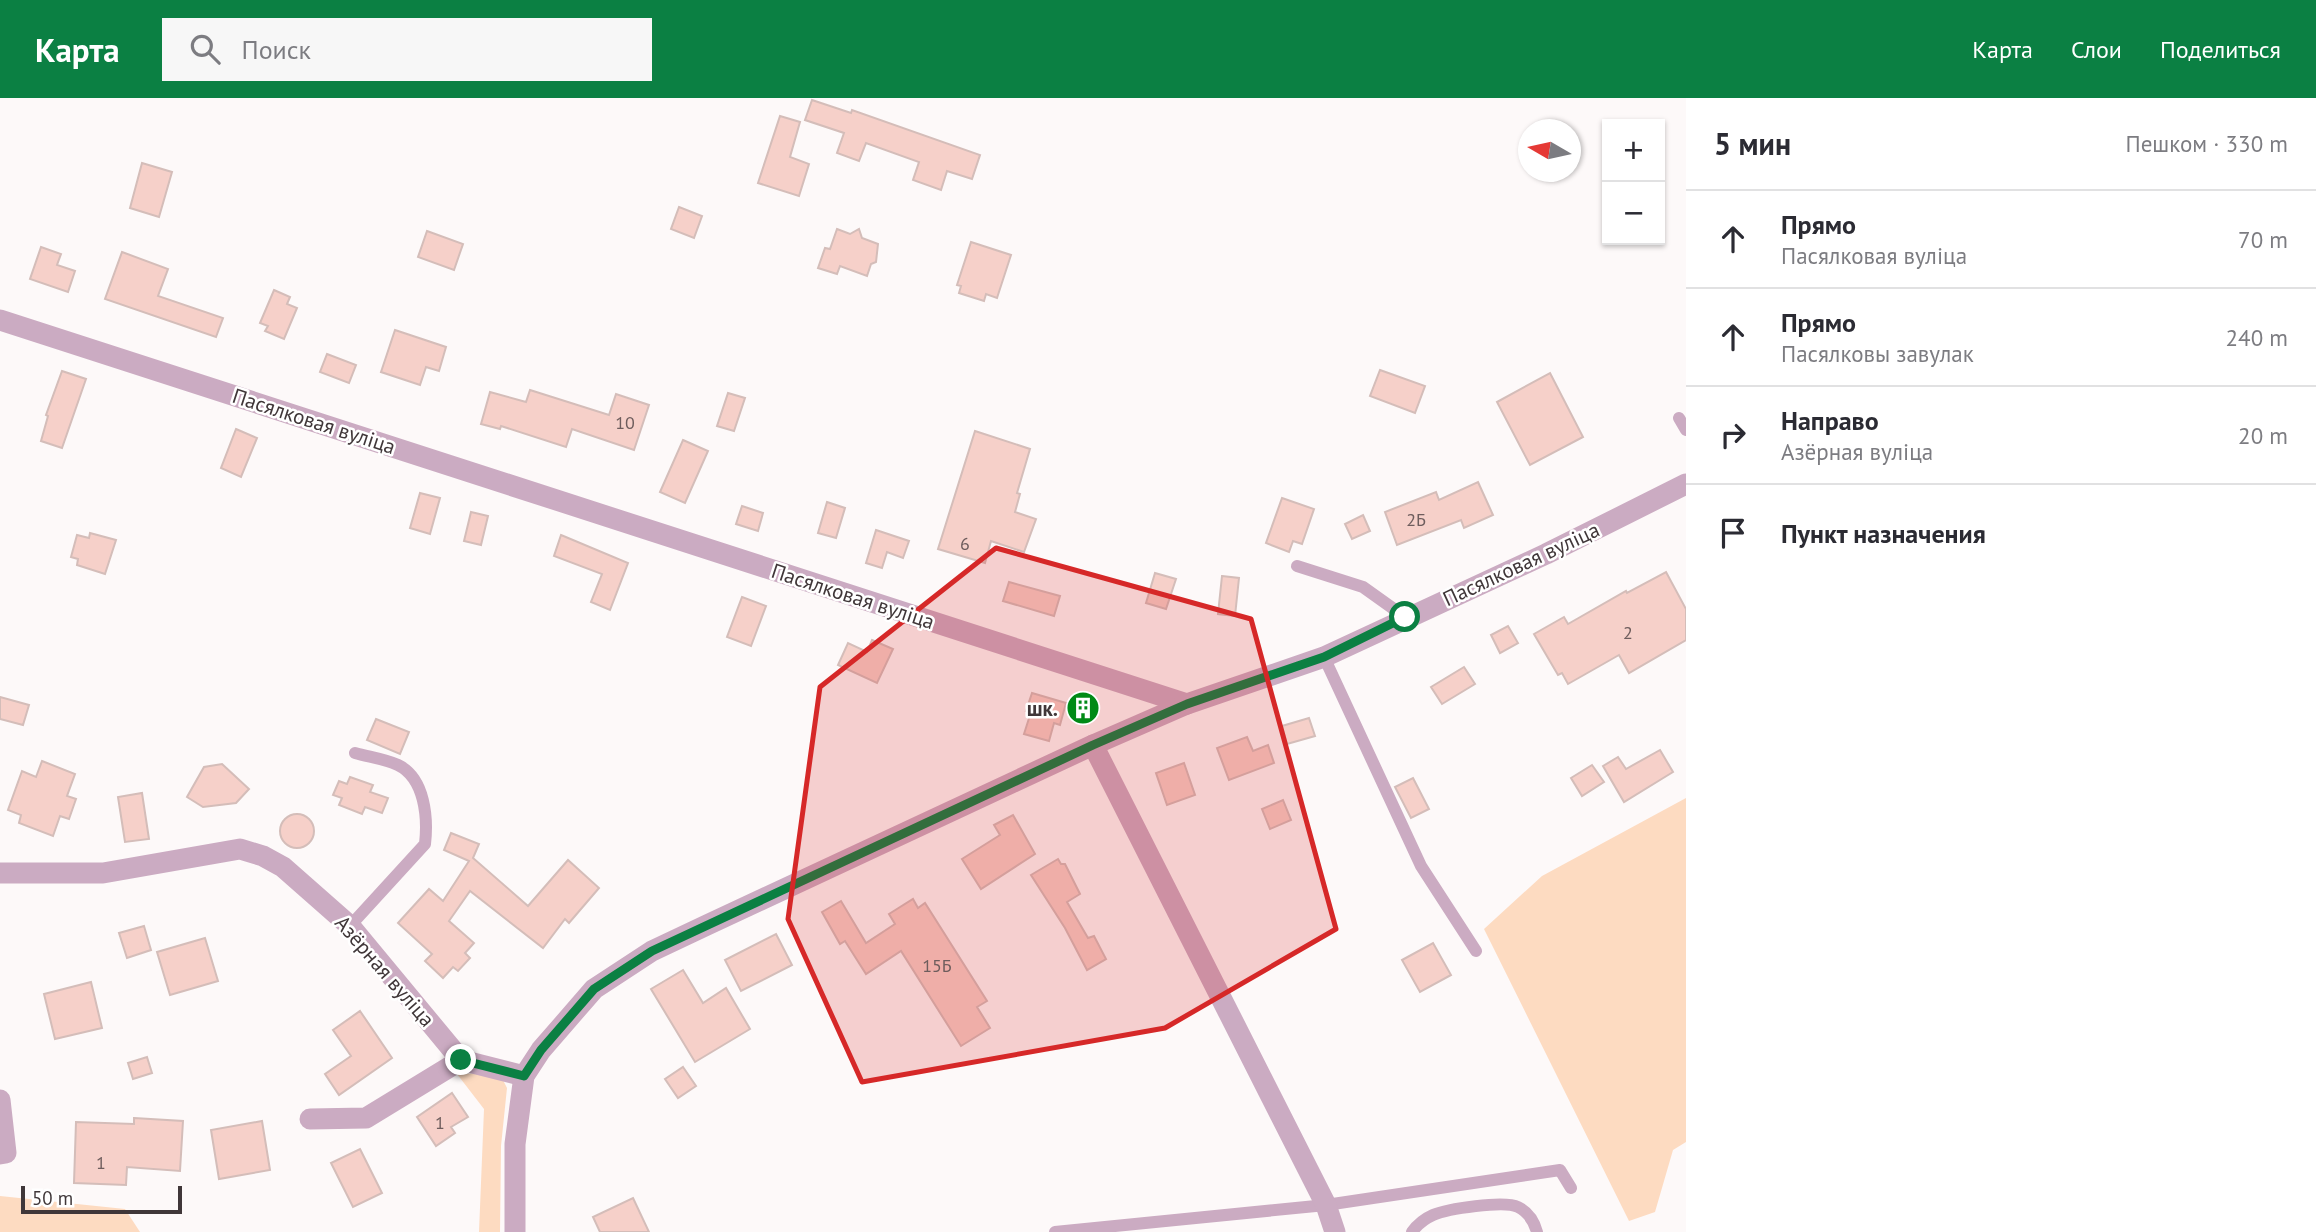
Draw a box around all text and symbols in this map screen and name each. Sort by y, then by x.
search box [162,18,652,81]
text: Карта [35,28,120,71]
icon: search [186,30,224,68]
text: Поиск [242,33,311,66]
text: Карта [1972,34,2033,65]
text: Слои [2071,34,2122,65]
text: Поделиться [2160,34,2281,65]
north arrow [1518,119,1581,182]
map controls [1602,119,1665,245]
button: + [1602,119,1665,182]
text: 5 мин [1714,124,1791,163]
text: Пешком · 330 m [2125,129,2288,158]
button: − [1602,182,1665,245]
text: Прямо [1781,208,1856,241]
icon: ahead [1714,220,1752,258]
text: 70 m [2238,225,2288,254]
text: Пасялковая вуліца [1781,241,1967,270]
text: Прямо [1781,306,1856,339]
icon: ahead [1714,318,1752,356]
text: 240 m [2226,323,2288,352]
text: Пасялковы завулак [1781,339,1974,368]
street label: Пасялковая вуліца [229,382,399,460]
text: Направо [1781,404,1879,437]
house number: 10 [615,411,635,434]
icon: right [1714,416,1752,454]
text: 20 m [2238,421,2288,450]
text: Азёрная вуліца [1781,437,1933,466]
house number: 2Б [1406,508,1426,531]
icon: arrive [1714,514,1752,552]
street label: Пасялковая вуліца [1438,516,1604,612]
text: Пункт назначения [1781,517,1986,550]
house number: 6 [960,532,970,555]
street label: Пасялковая вуліца [768,557,938,635]
route start [1389,601,1420,632]
house number: 2 [1623,621,1633,644]
building icon: шк. [1064,689,1102,727]
place label: шк. [1027,695,1058,722]
street label: Азёрная вуліца [329,910,441,1032]
house number: 15Б [922,954,952,977]
route end [445,1044,476,1075]
house number: 1 [435,1111,445,1134]
house number: 1 [96,1151,106,1174]
scale bar [21,1183,182,1215]
text: 50 m [32,1186,73,1210]

